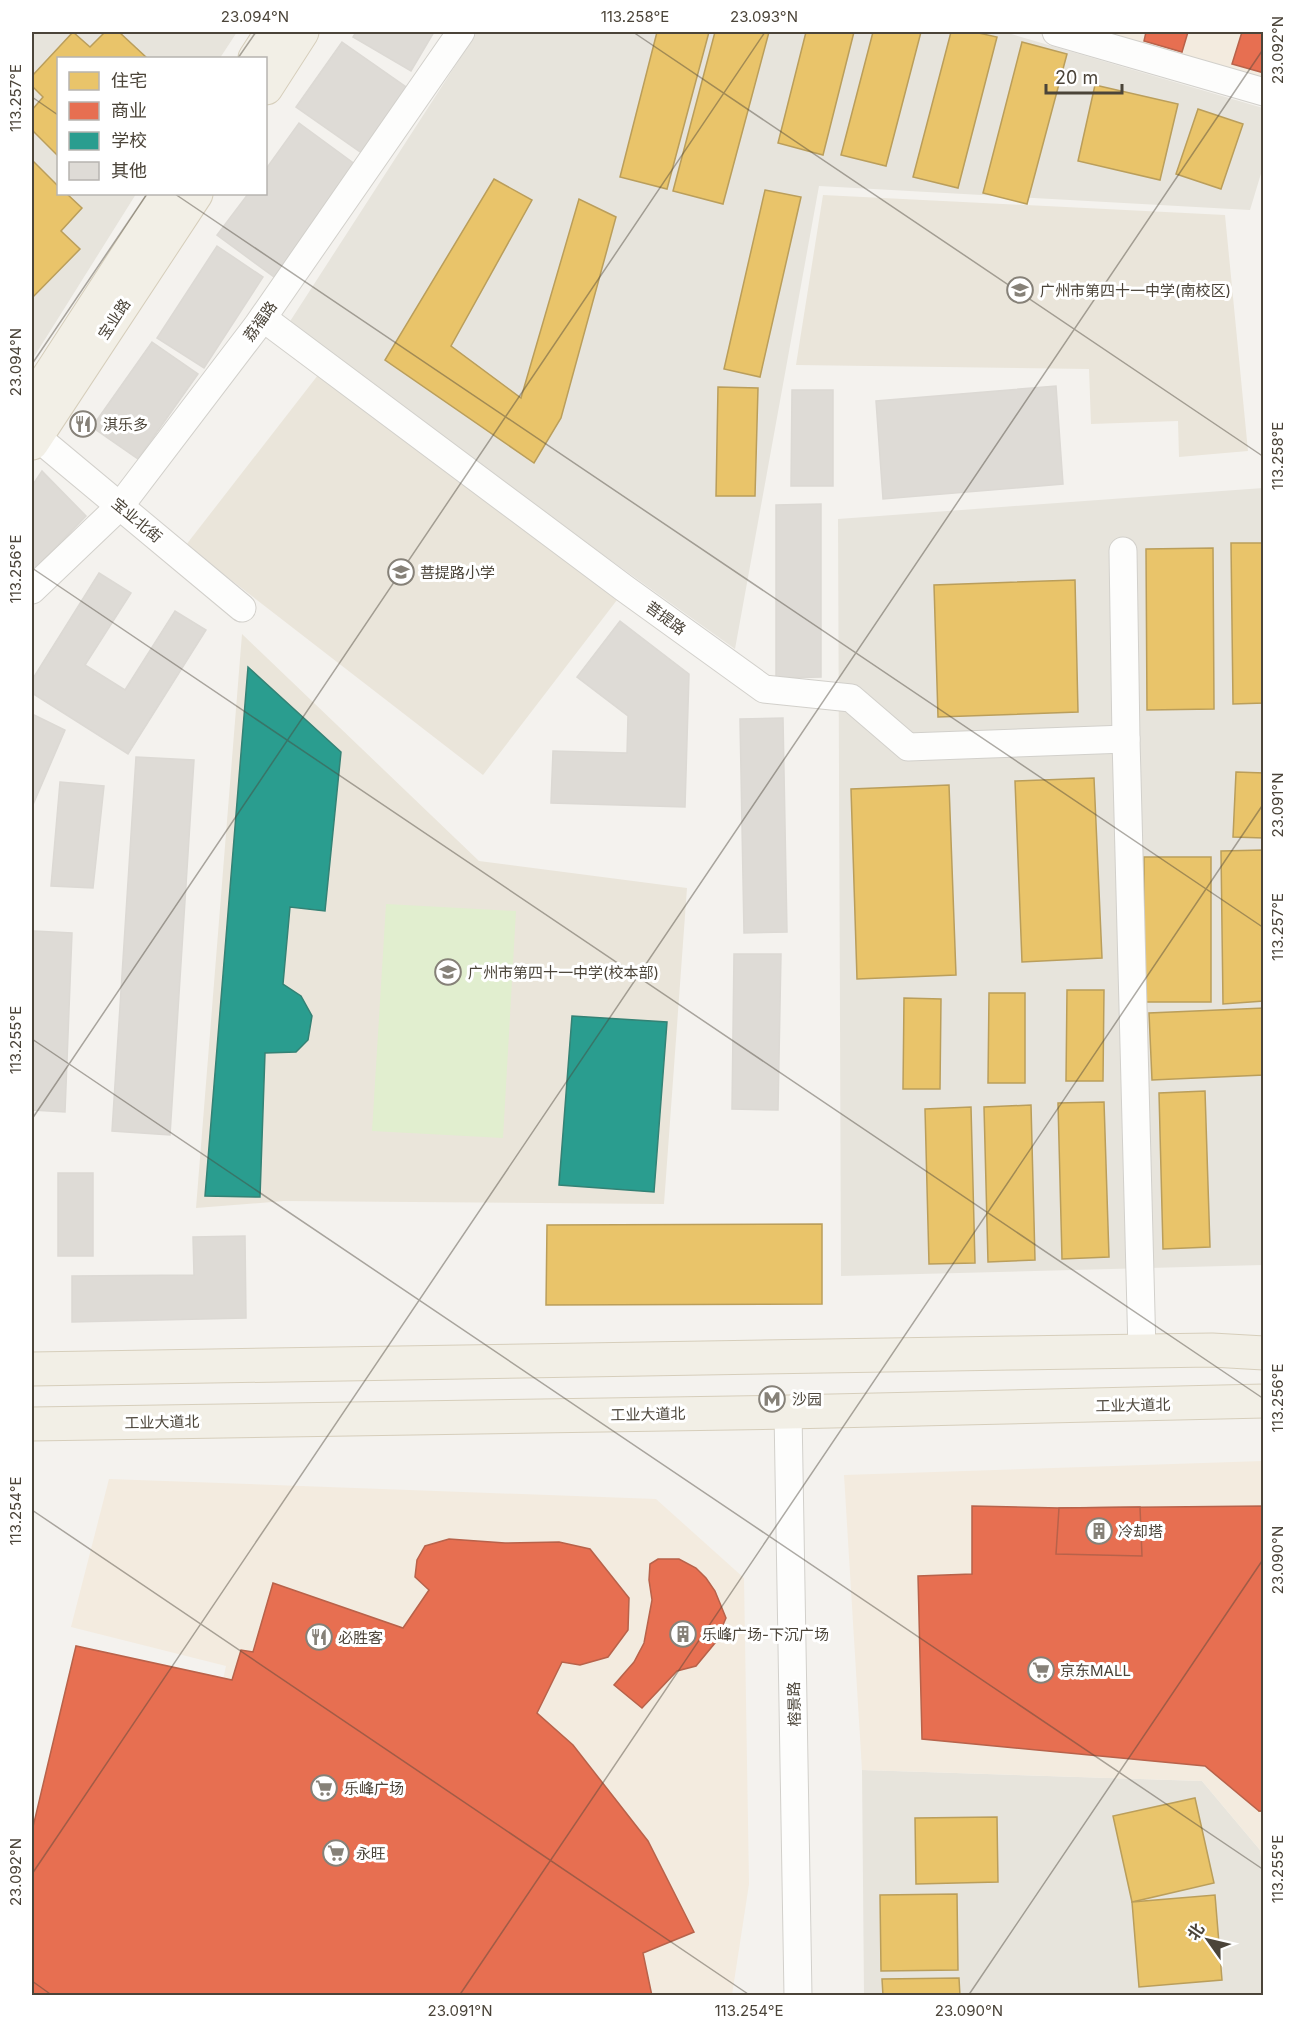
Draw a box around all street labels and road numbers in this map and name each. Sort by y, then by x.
street label: 宝业路 [94,295,134,343]
street label: 荔福路 [239,297,281,345]
street label: 宝业北街 [108,493,166,547]
street label: 菩提路 [642,597,690,639]
street label: 工业大道北 [1095,1395,1171,1415]
street label: 工业大道北 [610,1404,686,1424]
street label: 工业大道北 [124,1412,200,1432]
street label: 榕景路 [784,1681,804,1727]

